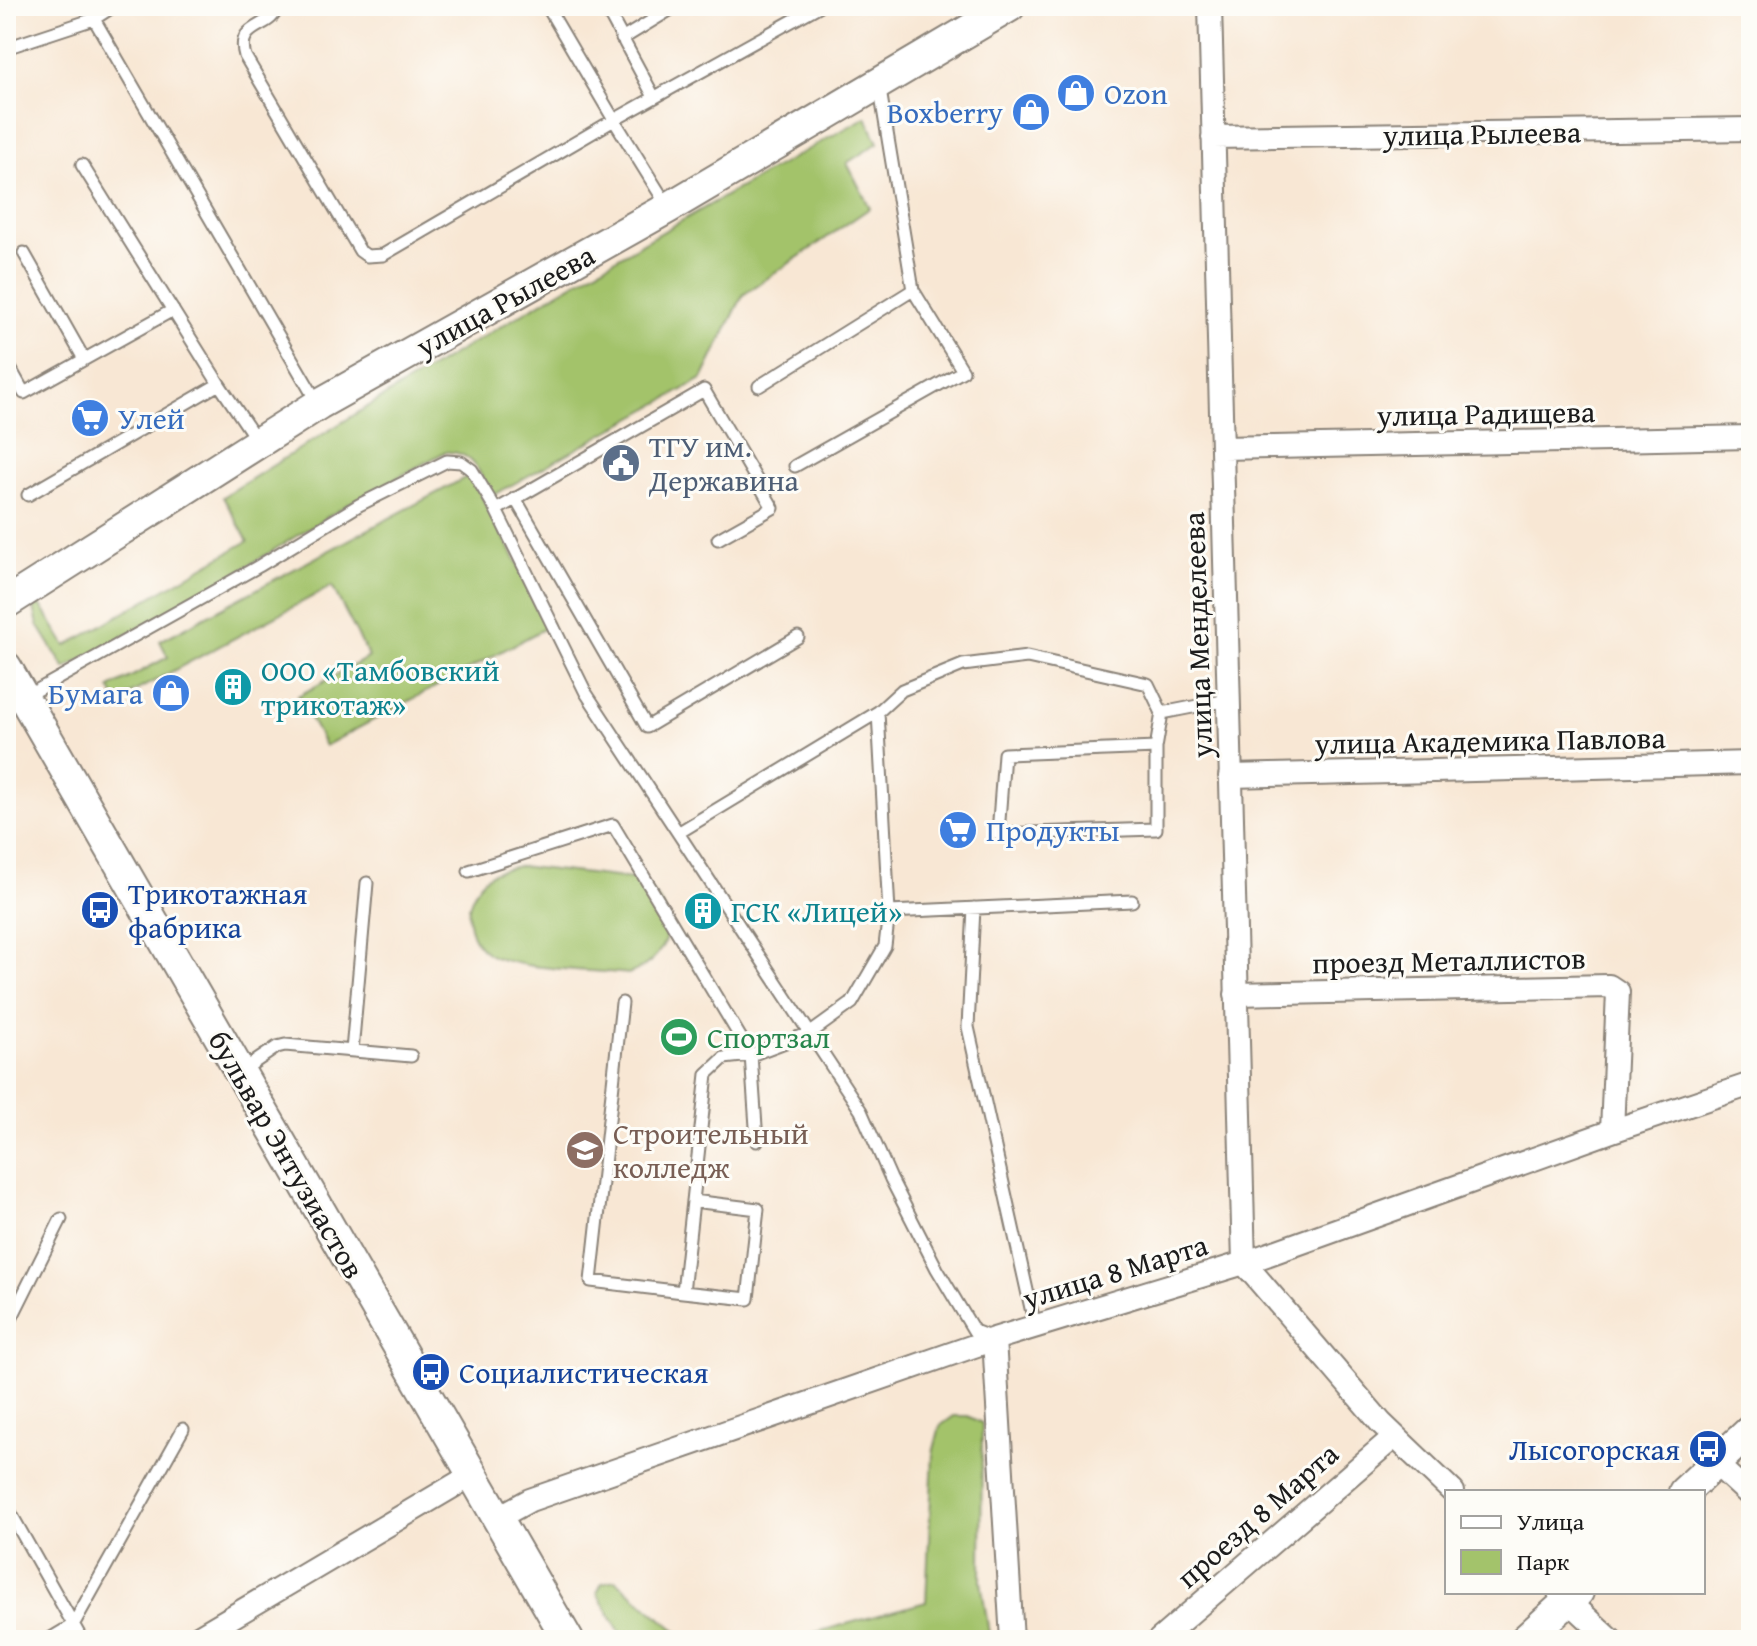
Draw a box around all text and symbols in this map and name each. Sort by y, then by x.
place label: Ozon [1104,71,1168,115]
shop icon: Ozon [1055,72,1097,114]
place label: Boxberry [887,90,1003,134]
shop icon: Boxberry [1010,91,1052,133]
street label: улица Рылеева [1381,109,1582,157]
street label: улица Рылеева [407,232,603,368]
street label: улица Радищева [1375,389,1596,437]
place label: Улей [118,396,185,440]
supermarket icon: Улей [69,397,111,439]
place label: ТГУ им. Державина [648,424,800,502]
public building icon: ТГУ им. Державина [600,442,642,484]
street label: улица Менделеева [1171,510,1223,760]
place label: ООО «Тамбовский трикотаж» [261,648,500,726]
building icon: ООО «Тамбовский трикотаж» [212,666,254,708]
place label: Бумага [48,671,144,715]
shop icon: Бумага [150,672,192,714]
street label: улица Академика Павлова [1313,715,1667,765]
place label: Продукты [986,808,1120,852]
supermarket icon: Продукты [937,809,979,851]
place label: Трикотажная фабрика [128,871,307,949]
bus stop icon: Трикотажная фабрика [79,889,121,931]
place label: ГСК «Лицей» [731,889,902,933]
building icon: ГСК «Лицей» [682,890,724,932]
street label: проезд Металлистов [1312,936,1586,984]
place label: Спортзал [707,1015,830,1059]
sports icon: Спортзал [658,1016,700,1058]
street label: бульвар Энтузиастов [198,1022,376,1286]
place label: Строительный колледж [613,1111,809,1189]
school or university icon: Строительный колледж [564,1129,606,1171]
street label: улица 8 Марта [1016,1222,1214,1320]
place label: Социалистическая [459,1350,708,1394]
bus stop icon: Социалистическая [410,1351,452,1393]
place label: Лысогорская [1509,1427,1680,1471]
bus stop icon: Лысогорская [1687,1428,1729,1470]
street label: проезд 8 Марта [1166,1432,1348,1598]
legend [1445,1490,1705,1594]
text: Улица [1517,1504,1585,1539]
text: Парк [1517,1544,1570,1579]

